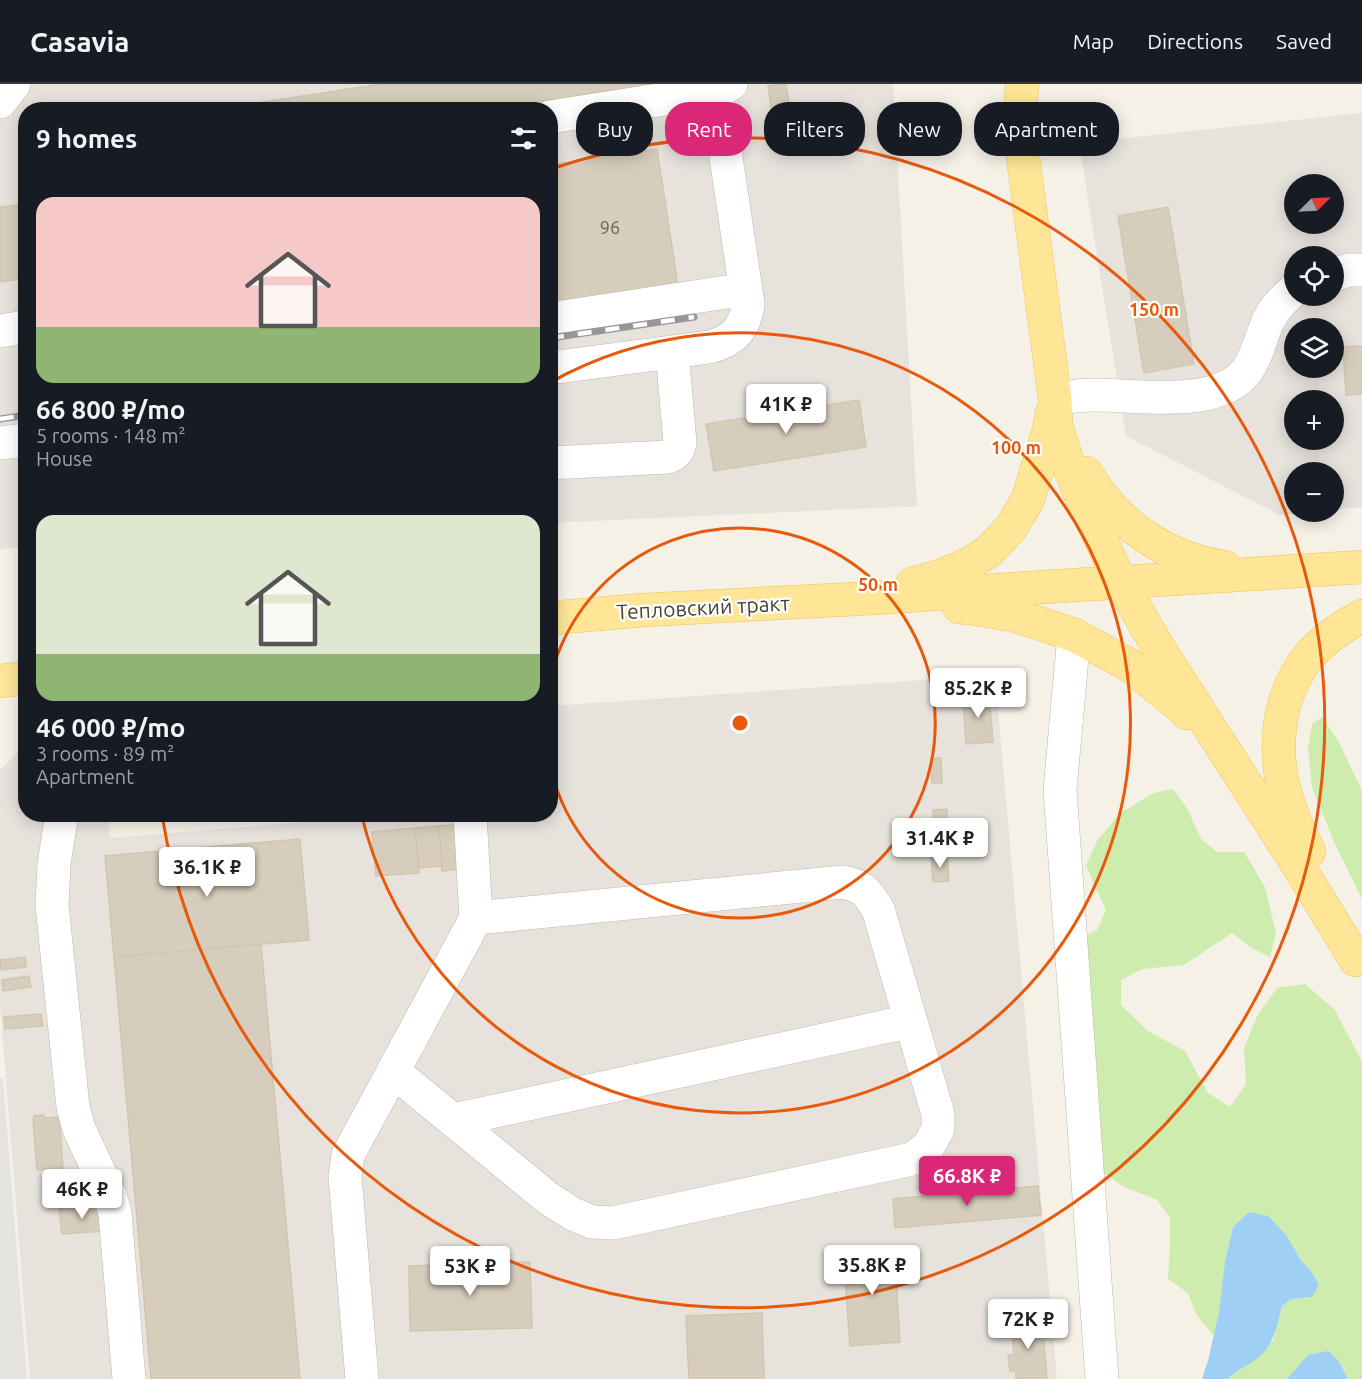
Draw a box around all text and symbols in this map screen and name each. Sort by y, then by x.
text: Casavia [30,26,129,57]
text: Map [1073,29,1114,53]
text: Directions [1147,29,1243,53]
text: Saved [1276,29,1332,53]
chip: Buy [576,102,653,156]
chip: Rent [665,102,752,156]
chip: Filters [764,102,865,156]
chip: New [877,102,962,156]
chip: Apartment [974,102,1119,156]
icon: filters [507,122,540,155]
text: 9 homes [36,124,137,153]
north arrow [1284,174,1344,234]
map controls [1284,174,1344,522]
house number: 96 [600,217,620,237]
icon: home [234,236,342,344]
button: locate [1284,246,1344,306]
text: 150 m [1129,299,1179,319]
button: layers [1284,318,1344,378]
pin: 41K ₽ [744,384,828,435]
button: + [1284,390,1344,450]
text: 41K ₽ [760,392,812,415]
text: 66 800 ₽/mo [36,395,185,424]
text: 5 rooms · 148 m² [36,424,186,447]
text: 100 m [991,437,1041,457]
text: House [36,447,93,470]
button: − [1284,462,1344,522]
icon: home [234,554,342,662]
text: 50 m [858,574,898,594]
street label: Тепловский тракт [616,590,791,624]
pin: 85.2K ₽ [923,668,1033,719]
text: 85.2K ₽ [944,676,1012,699]
text: 46 000 ₽/mo [36,713,185,742]
centre of rings [730,713,750,733]
text: 3 rooms · 89 m² [36,742,174,765]
text: Apartment [36,765,134,788]
pin: 31.4K ₽ [885,818,995,869]
text: 31.4K ₽ [906,826,974,849]
pin: 36.1K ₽ [152,847,262,898]
text: 36.1K ₽ [173,855,241,878]
pin: 66.8K ₽ [912,1156,1022,1207]
text: 66.8K ₽ [933,1164,1001,1187]
pin: 46K ₽ [40,1169,124,1220]
text: 46K ₽ [56,1177,108,1200]
pin: 35.8K ₽ [817,1245,927,1296]
pin: 53K ₽ [428,1246,512,1297]
text: 35.8K ₽ [838,1253,906,1276]
text: 53K ₽ [444,1254,496,1277]
pin: 72K ₽ [986,1299,1070,1350]
text: 72K ₽ [1002,1307,1054,1330]

